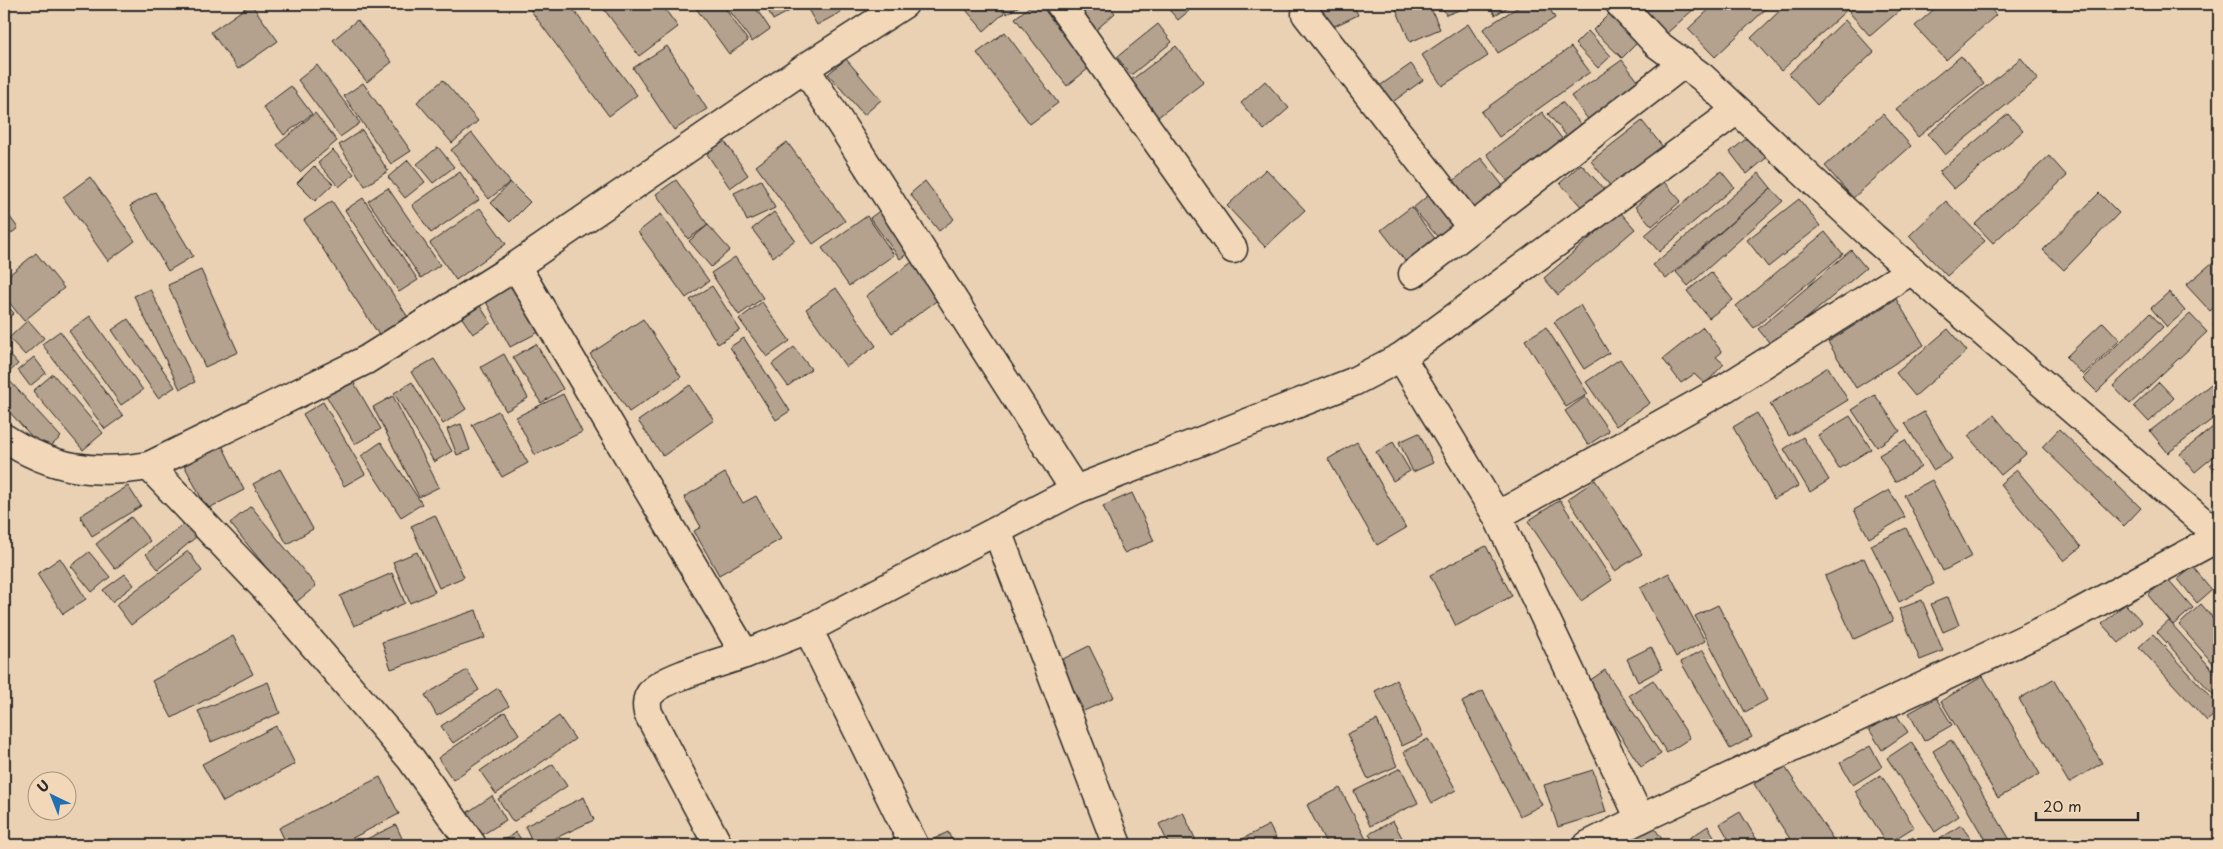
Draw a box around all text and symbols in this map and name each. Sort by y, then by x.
north arrow [28,772,78,822]
text: U [32,775,54,797]
scale bar [2036,789,2138,821]
text: 20 m [2043,794,2082,817]

